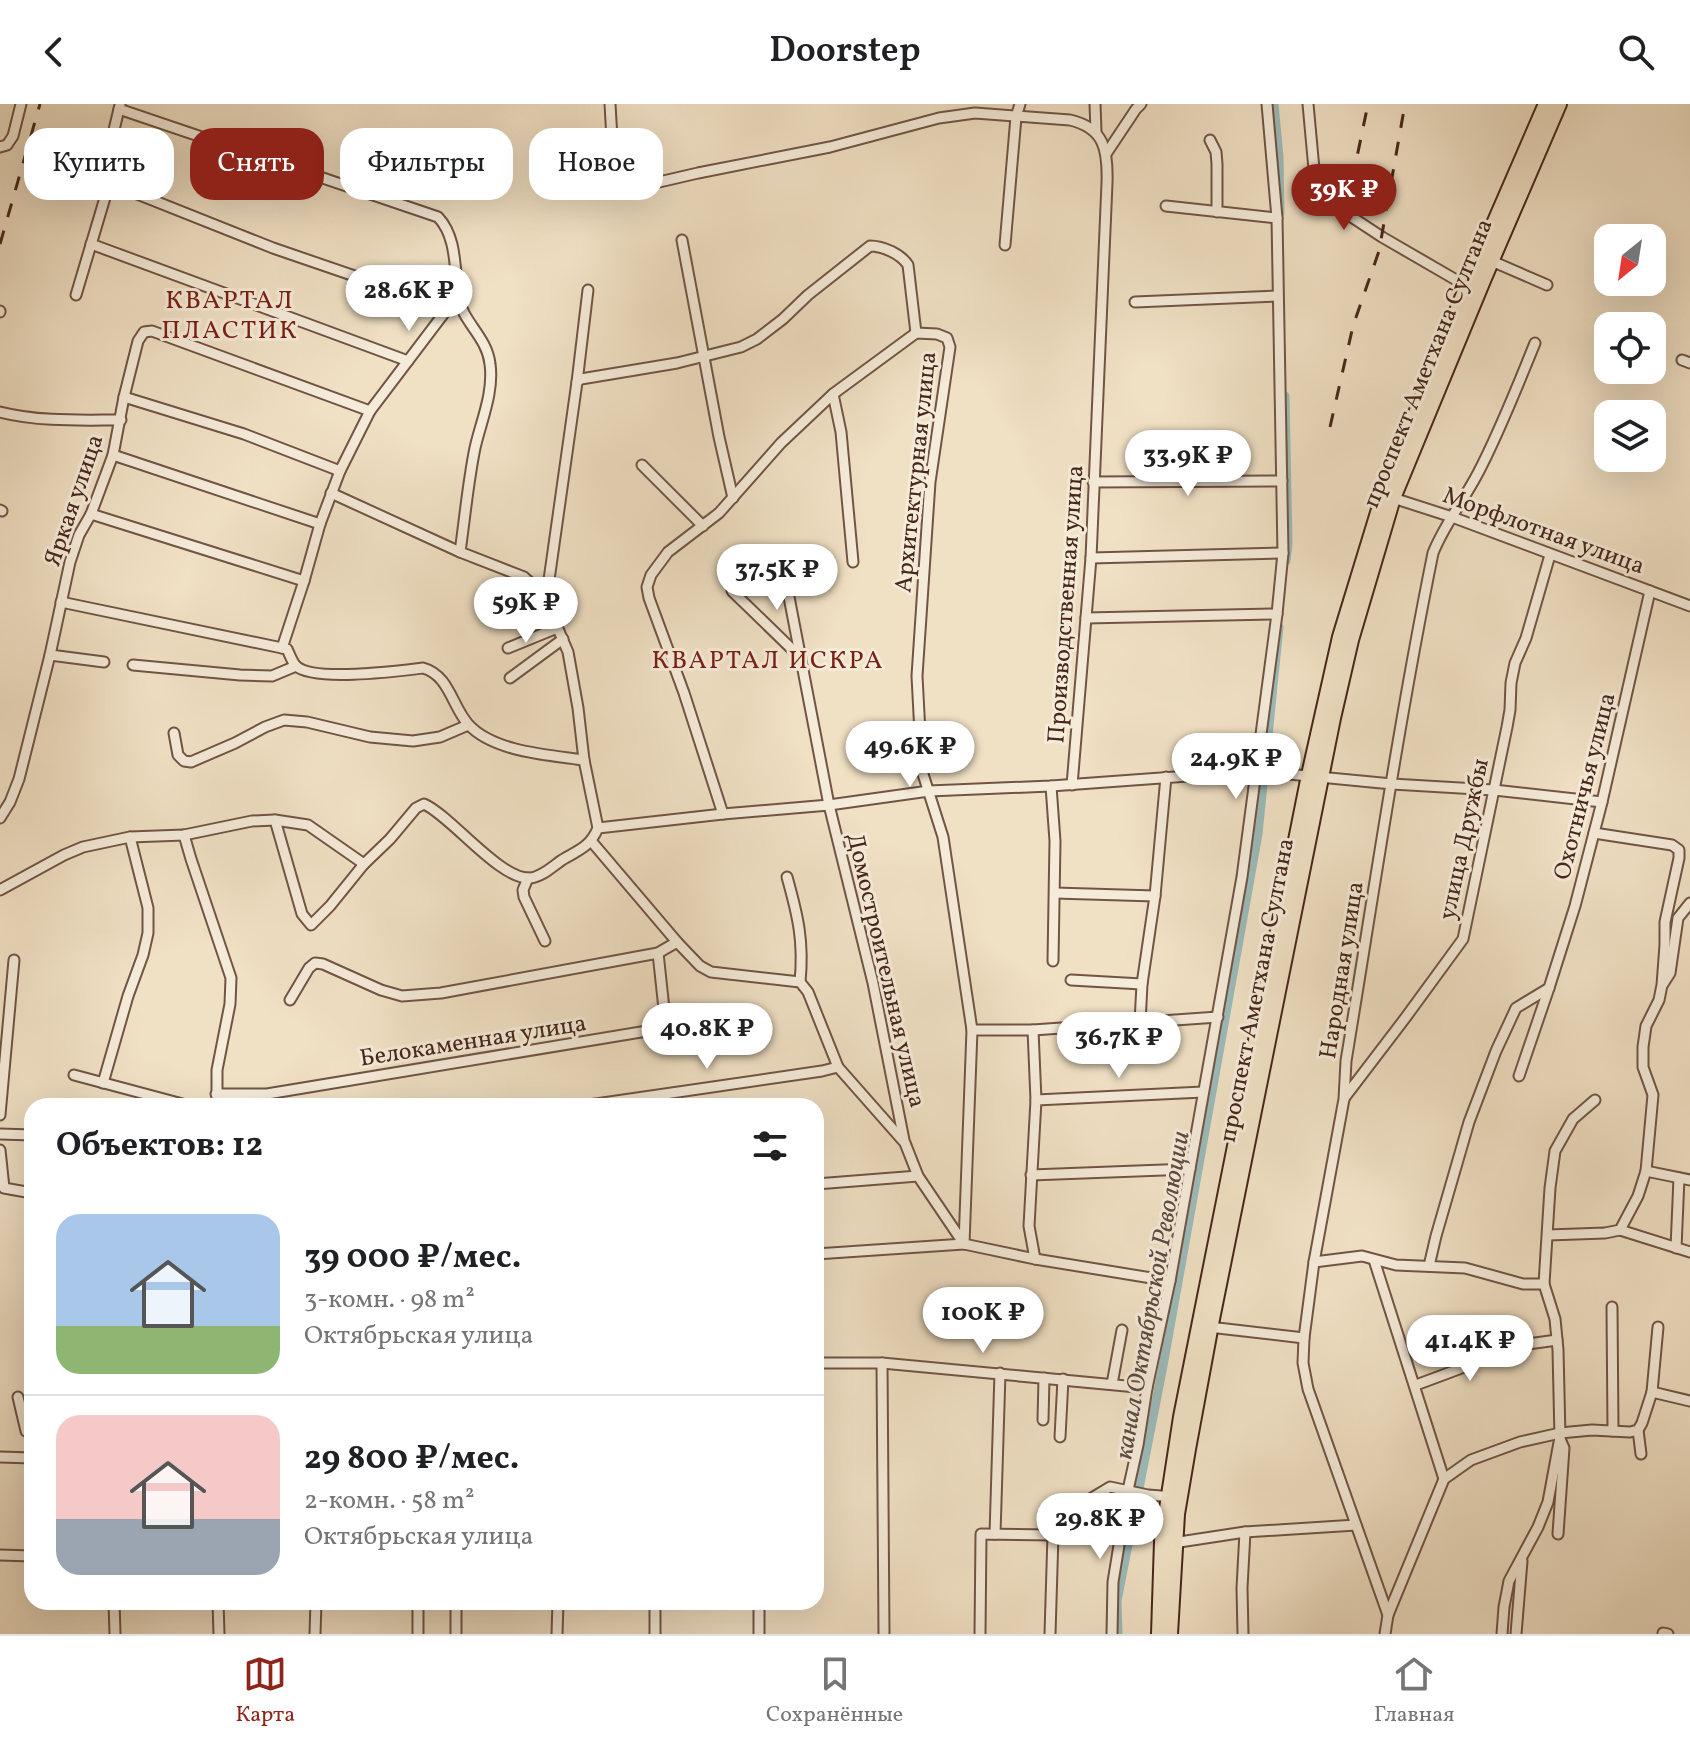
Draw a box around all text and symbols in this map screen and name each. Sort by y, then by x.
text: Doorstep [769,27,921,77]
icon: back [32,30,76,74]
icon: search [1614,30,1658,74]
chip: Купить [24,128,174,200]
chip: Снять [190,128,324,200]
chip: Фильтры [340,128,513,200]
chip: Новое [529,128,663,200]
pin: 39K ₽ [1288,164,1400,232]
text: 39K ₽ [1309,172,1379,208]
street label: проспект Аметхана Султана [1355,214,1503,513]
north arrow [1594,224,1666,296]
map controls [1594,224,1666,472]
pin: 28.6K ₽ [335,265,483,333]
text: 28.6K ₽ [364,273,454,309]
district label: КВАРТАЛ ПЛАСТИК [161,283,299,349]
button: locate [1594,312,1666,384]
street label: Архитектурная улица [887,350,947,594]
button: layers [1594,400,1666,472]
street label: Яркая улица [36,430,113,571]
pin: 33.9K ₽ [1114,430,1262,498]
text: 33.9K ₽ [1143,438,1233,474]
street label: Производственная улица [1040,464,1094,744]
street label: Морфлотная улица [1437,479,1649,584]
pin: 37.5K ₽ [703,544,851,612]
text: 37.5K ₽ [735,552,819,588]
pin: 59K ₽ [470,577,582,645]
text: 59K ₽ [492,585,560,621]
district label: КВАРТАЛ ИСКРА [651,643,885,679]
street label: Охотничья улица [1546,689,1626,884]
pin: 49.6K ₽ [836,721,984,789]
text: 49.6K ₽ [864,729,956,765]
pin: 24.9K ₽ [1162,733,1310,801]
text: 24.9K ₽ [1190,741,1282,777]
street label: улица Дружбы [1431,756,1499,923]
street label: Домостроительная улица [837,830,933,1111]
street label: проспект Аметхана Султана [1212,835,1304,1145]
street label: Народная улица [1312,879,1374,1062]
pin: 40.8K ₽ [633,1003,781,1071]
street label: Белокаменная улица [357,1007,589,1077]
text: 40.8K ₽ [660,1011,754,1047]
pin: 36.7K ₽ [1045,1012,1193,1080]
text: 36.7K ₽ [1075,1020,1163,1056]
text: Объектов: 12 [56,1123,263,1170]
icon: filters [748,1124,792,1168]
water label: канал Октябрьской Революции [1106,1128,1200,1462]
text: 39 000 ₽/мес. [304,1235,521,1282]
icon: home [120,1246,216,1342]
text: 3-комн. · 98 m² [304,1282,475,1318]
pin: 100K ₽ [918,1287,1048,1355]
text: 100K ₽ [941,1295,1025,1331]
pin: 41.4K ₽ [1396,1315,1544,1383]
text: Октябрьская улица [304,1318,533,1354]
text: 41.4K ₽ [1424,1323,1516,1359]
text: 29 800 ₽/мес. [304,1436,519,1483]
icon: home [120,1447,216,1543]
text: 2-комн. · 58 m² [304,1483,475,1519]
pin: 29.8K ₽ [1026,1493,1174,1561]
text: 29.8K ₽ [1054,1501,1146,1537]
text: Октябрьская улица [304,1519,533,1555]
tab: Карта [235,1652,295,1731]
tab: Сохранённые [766,1652,903,1731]
tab: Главная [1374,1652,1455,1731]

